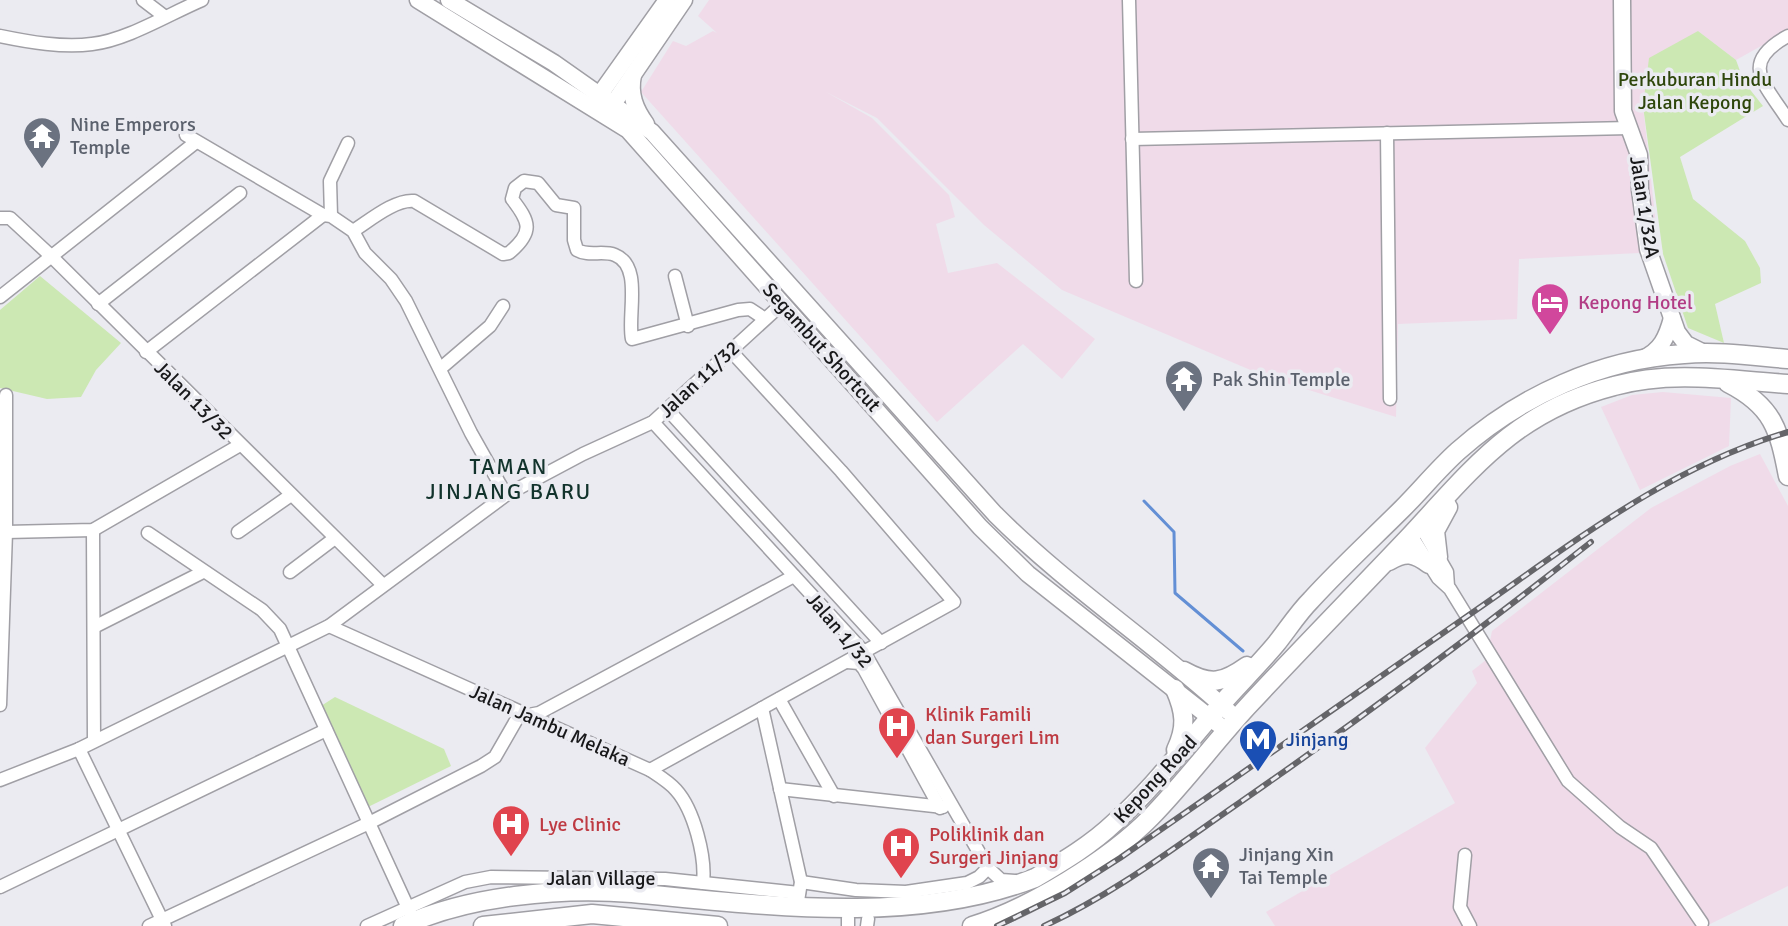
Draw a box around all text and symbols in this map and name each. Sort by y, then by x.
park label: Perkuburan Hindu Jalan Kepong [1618,67,1772,115]
place label: Nine Emperors Temple [70,112,196,160]
temple icon: Nine Emperors Temple [21,115,63,170]
street label: Jalan 1/32A [1624,154,1665,260]
street label: Segambut Shortcut [757,278,886,417]
hotel icon: Kepong Hotel [1529,281,1571,336]
place label: Kepong Hotel [1578,290,1693,315]
street label: Jalan 11/32 [654,336,745,423]
street label: Jalan 13/32 [149,356,238,445]
temple icon: Pak Shin Temple [1163,358,1205,413]
place label: Pak Shin Temple [1212,367,1351,392]
district label: TAMAN JINJANG BARU [426,453,592,505]
street label: Jalan 1/32 [801,588,878,673]
street label: Jalan Jambu Melaka [466,679,634,772]
place label: Klinik Famili dan Surgeri Lim [925,702,1060,750]
hospital icon: Klinik Famili dan Surgeri Lim [876,705,918,760]
metro station icon: Jinjang [1237,718,1279,773]
place label: Jinjang [1286,727,1348,752]
street label: Kepong Road [1108,730,1202,829]
hospital icon: Lye Clinic [490,803,532,858]
place label: Lye Clinic [539,812,621,837]
place label: Poliklinik dan Surgeri Jinjang [929,822,1059,870]
hospital icon: Poliklinik dan Surgeri Jinjang [880,825,922,880]
place label: Jinjang Xin Tai Temple [1239,842,1334,890]
temple icon: Jinjang Xin Tai Temple [1190,845,1232,900]
street label: Jalan Village [546,866,656,891]

